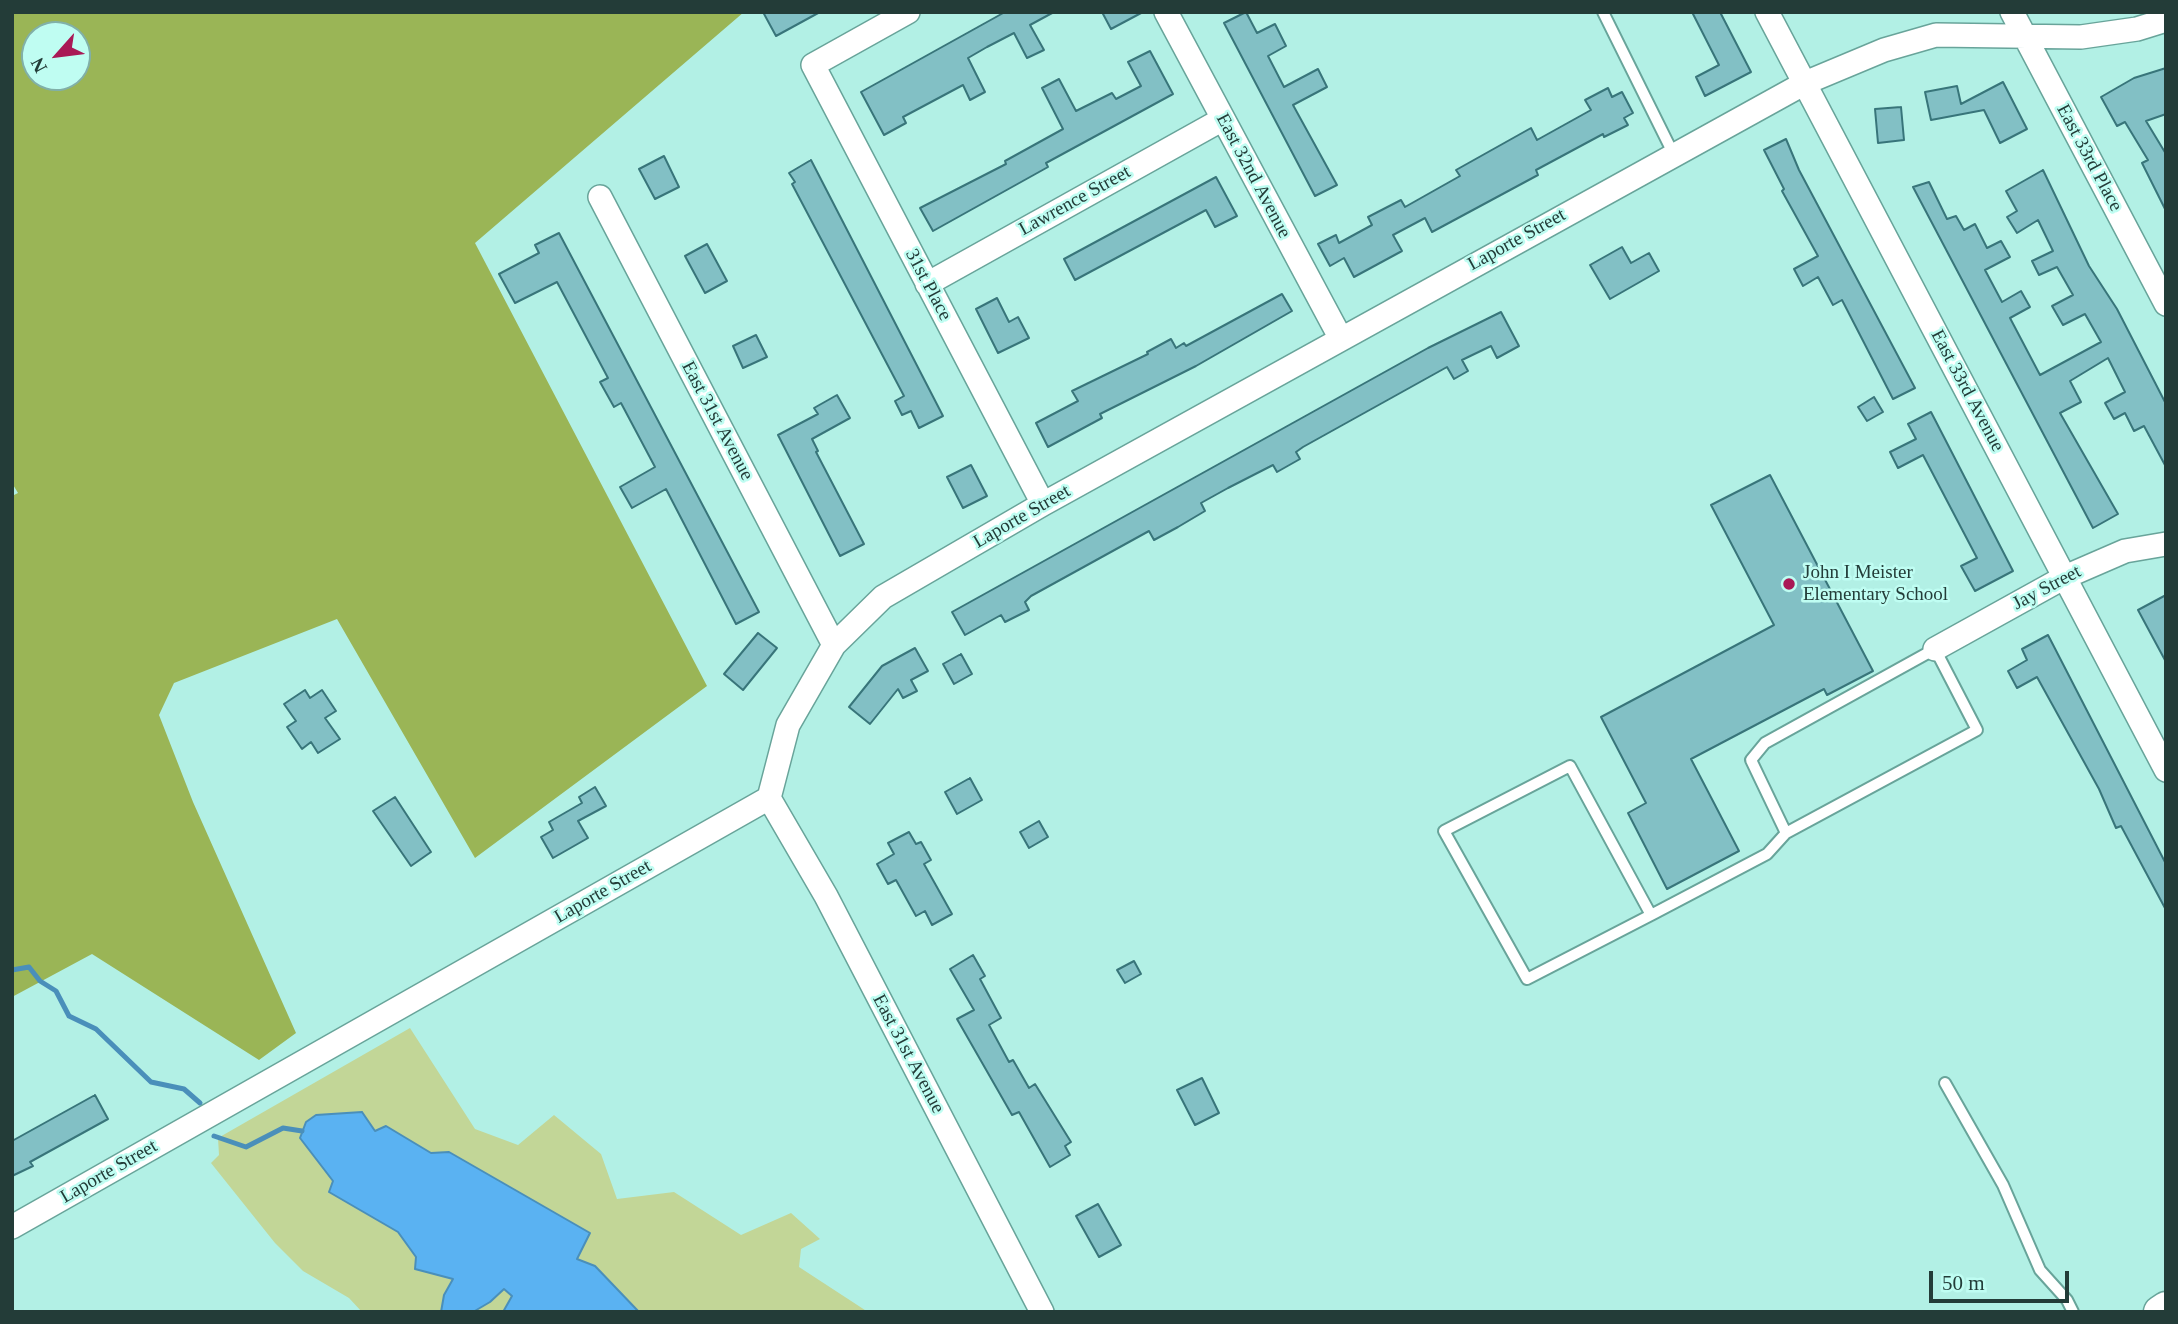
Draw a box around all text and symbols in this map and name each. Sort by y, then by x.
north arrow [21,21,91,91]
text: N [26,54,51,76]
street label: East 33rd Place [2051,100,2127,216]
street label: East 32nd Avenue [1211,110,1295,242]
street label: Lawrence Street [1015,161,1135,241]
street label: Laporte Street [1464,204,1570,276]
street label: 31st Place [900,245,956,325]
street label: East 33rd Avenue [1925,326,2009,456]
street label: East 31st Avenue [676,358,758,484]
street label: Laporte Street [969,480,1075,554]
street label: Jay Street [2009,560,2085,616]
place label: John I Meister Elementary School [1803,562,1948,606]
marker: John I Meister Elementary School [1781,576,1797,592]
street label: Laporte Street [550,855,656,929]
street label: East 31st Avenue [867,991,949,1117]
street label: Laporte Street [56,1135,162,1209]
scale bar [1933,1258,2073,1302]
text: 50 m [1942,1271,1985,1295]

